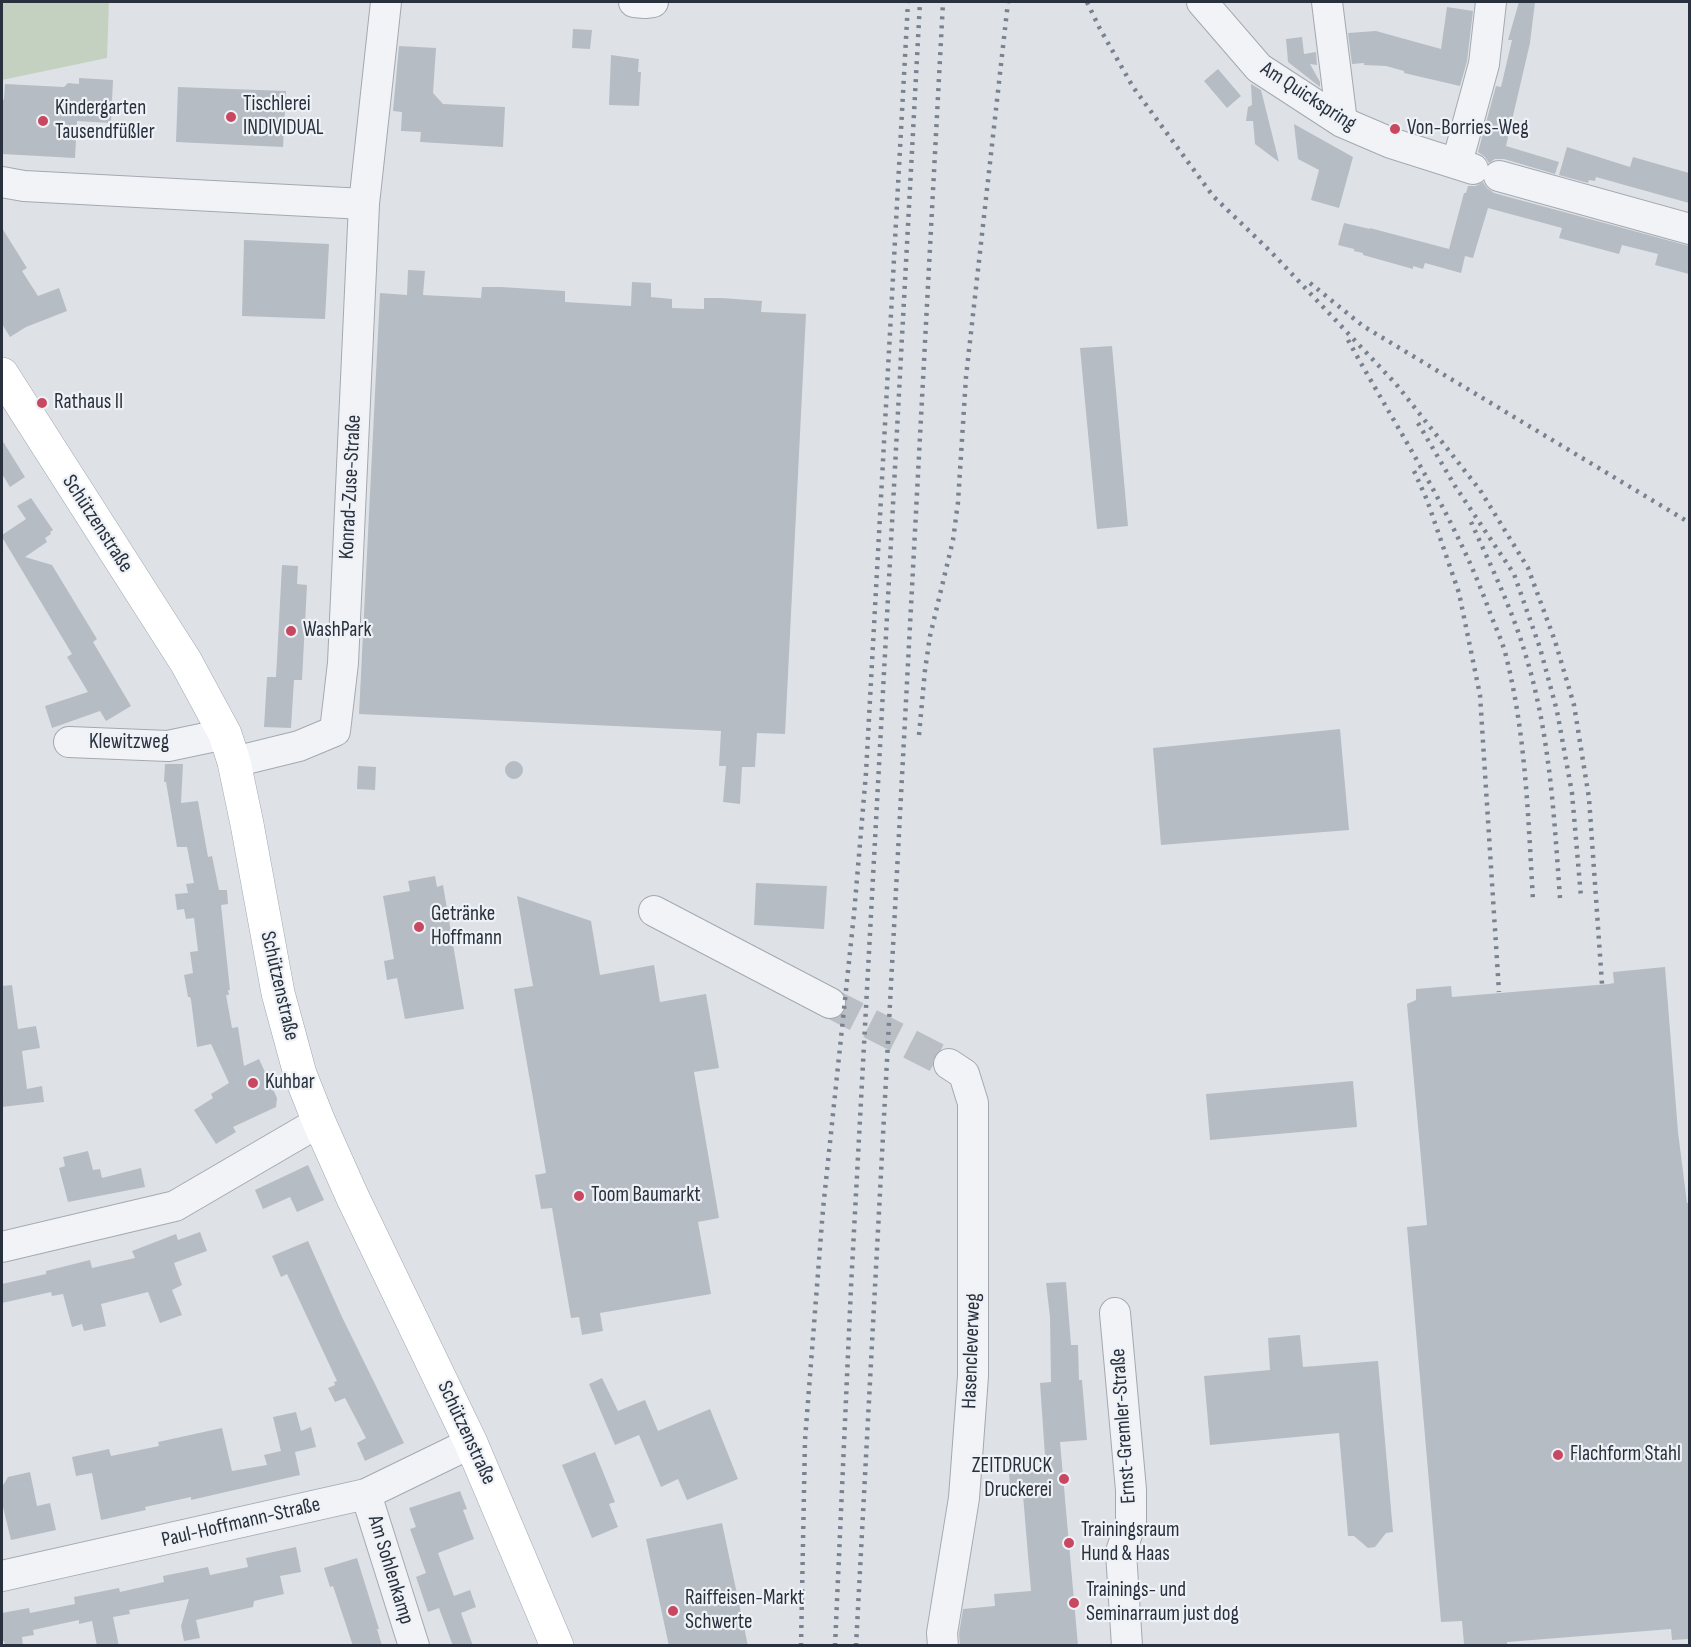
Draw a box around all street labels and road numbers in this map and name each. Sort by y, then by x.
street label: Am Quickspring [1255,57,1361,137]
street label: Konrad-Zuse-Straße [335,414,367,560]
street label: Schützenstraße [56,470,138,578]
street label: Klewitzweg [89,730,169,756]
street label: Schützenstraße [254,929,304,1043]
street label: Hasencleverweg [957,1293,987,1409]
street label: Ernst-Gremler-Straße [1106,1347,1142,1505]
street label: Schützenstraße [431,1377,501,1489]
street label: Paul-Hoffmann-Straße [159,1493,323,1553]
street label: Am Sohlenkamp [362,1513,418,1627]

